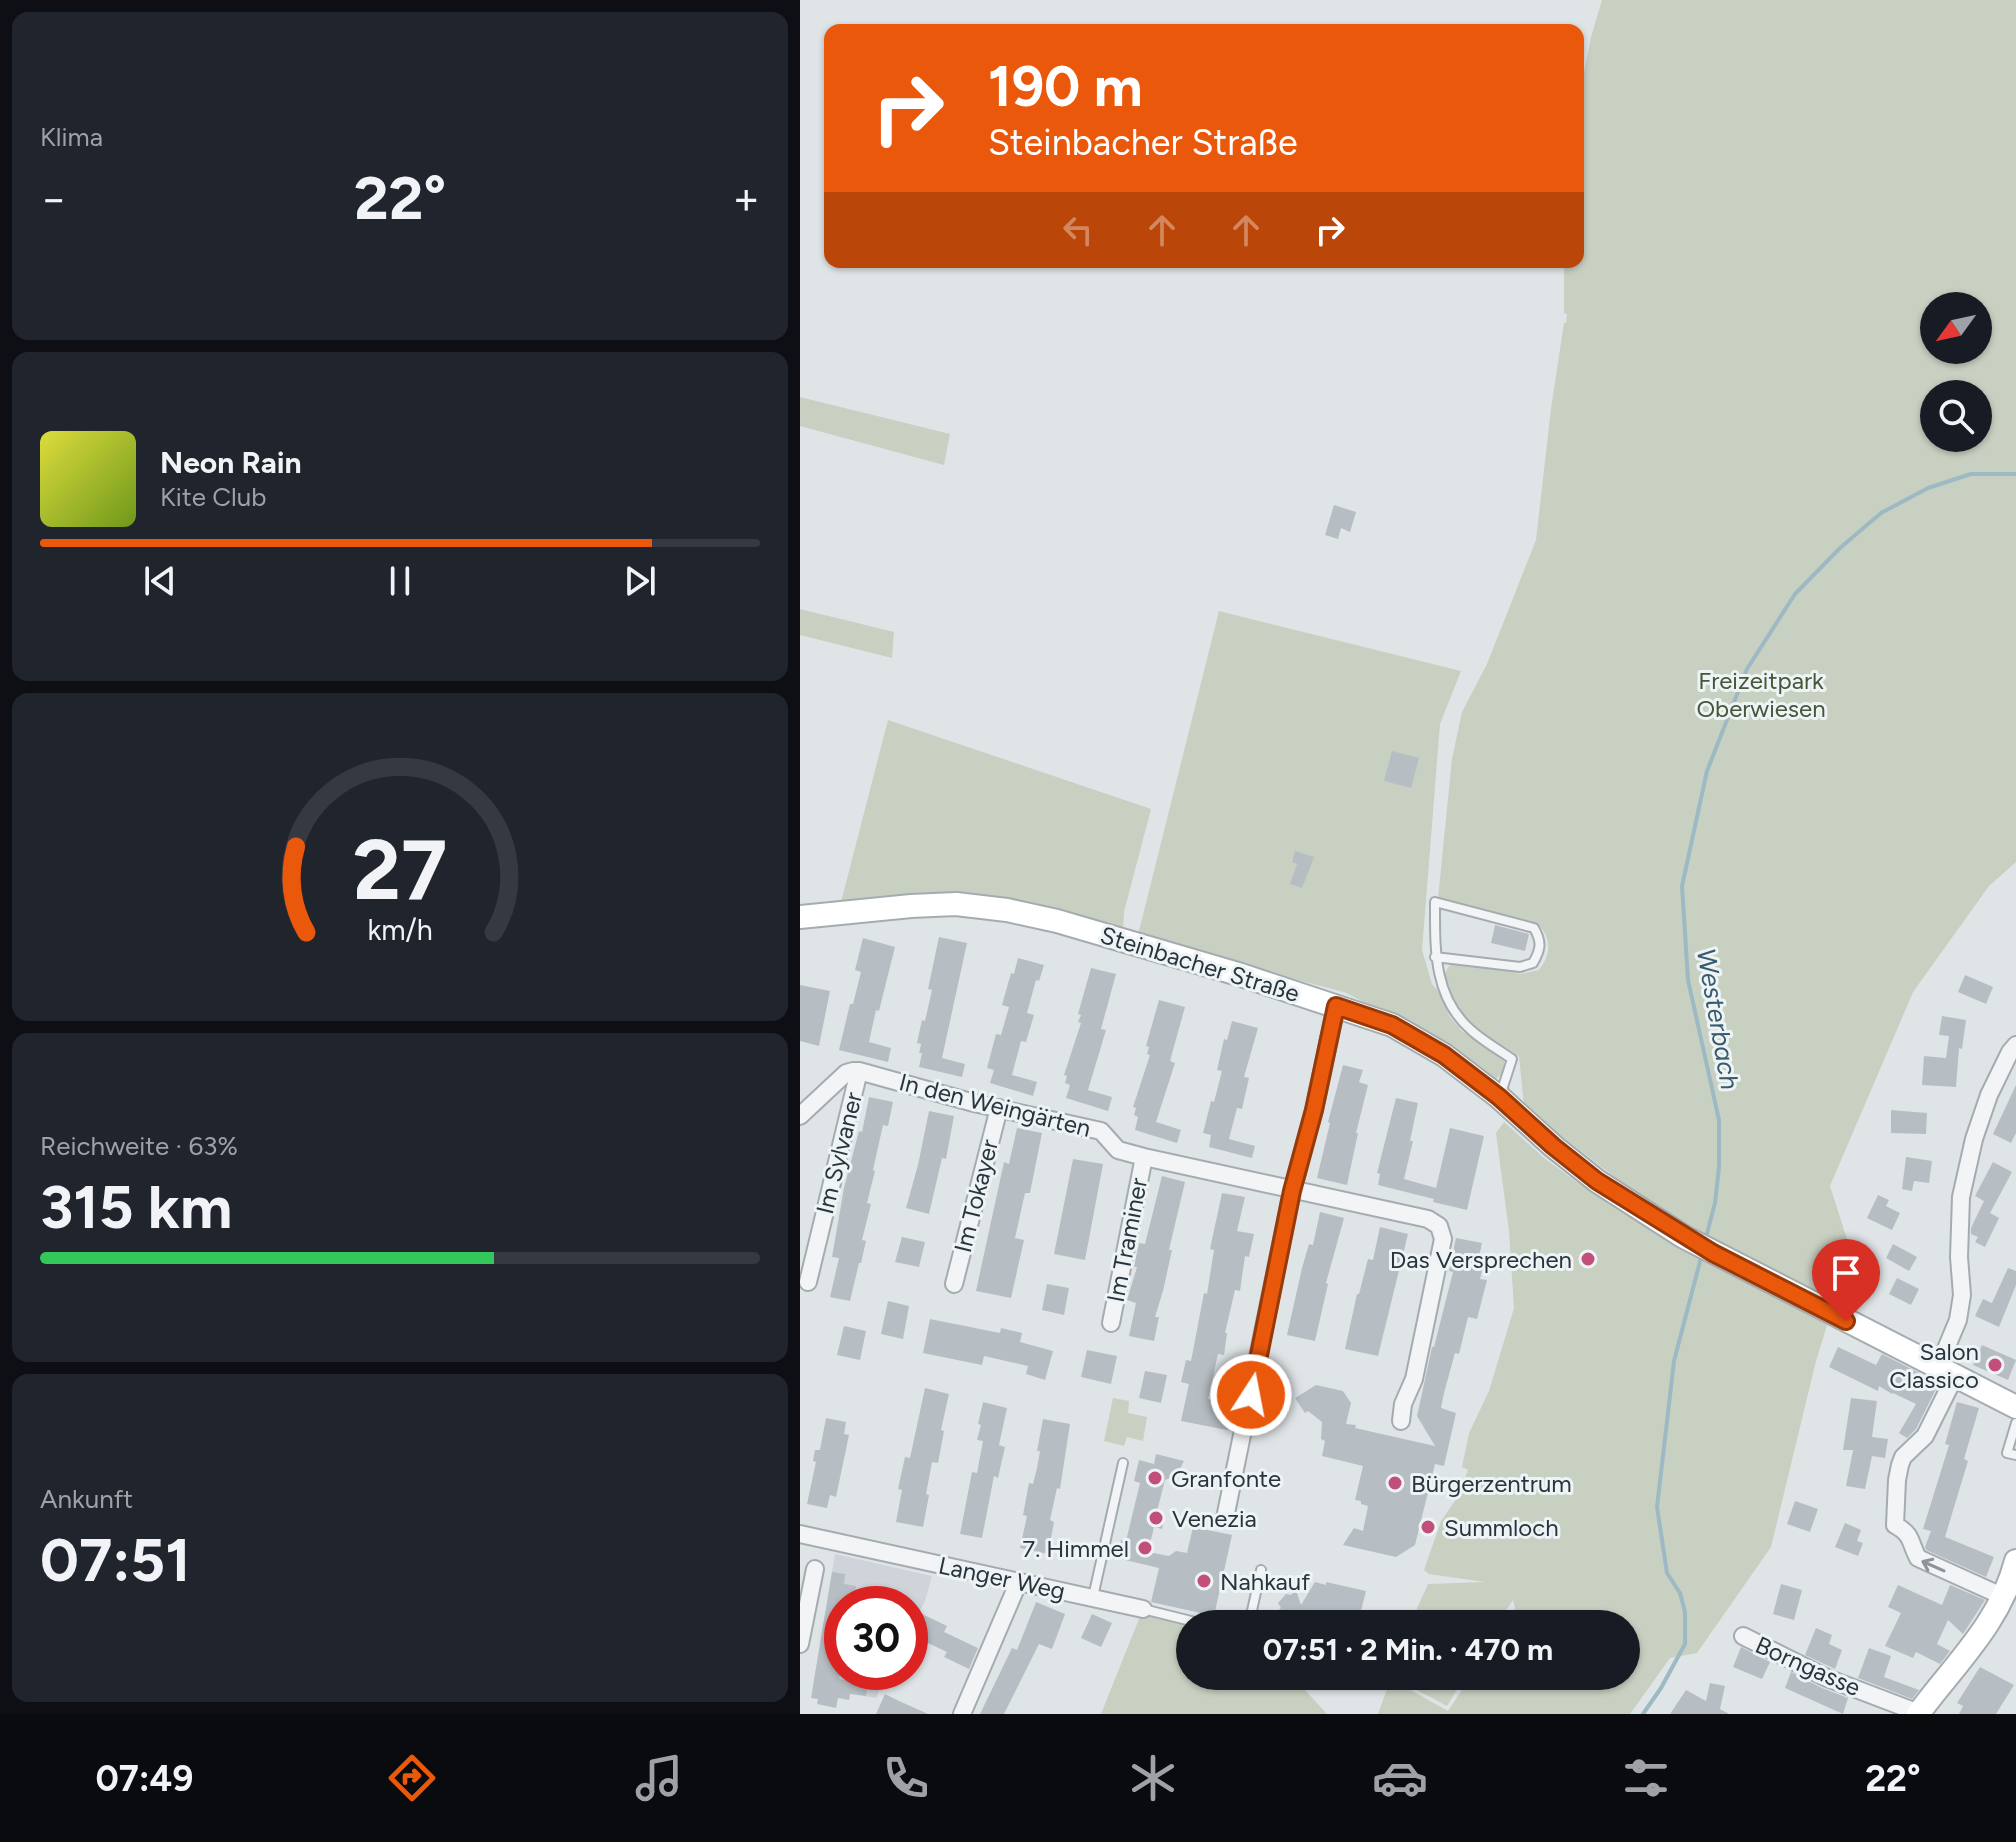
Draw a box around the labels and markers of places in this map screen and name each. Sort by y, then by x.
pin [1812,1239,1880,1321]
place label: Das Versprechen [1390,1245,1572,1274]
marker: Das Versprechen [1579,1250,1597,1268]
place label: Salon Classico [1889,1337,1979,1394]
marker: Salon Classico [1986,1356,2004,1374]
place label: Granfonte [1171,1464,1281,1493]
marker: Granfonte [1146,1469,1164,1487]
place label: Bürgerzentrum [1411,1469,1572,1498]
marker: Bürgerzentrum [1386,1474,1404,1492]
place label: Venezia [1172,1504,1257,1533]
marker: Venezia [1147,1509,1165,1527]
place label: Summloch [1444,1513,1559,1542]
marker: Summloch [1419,1518,1437,1536]
place label: 7. Himmel [1022,1534,1129,1563]
marker: 7. Himmel [1136,1539,1154,1557]
place label: Nahkauf [1220,1567,1310,1596]
marker: Nahkauf [1195,1572,1213,1590]

